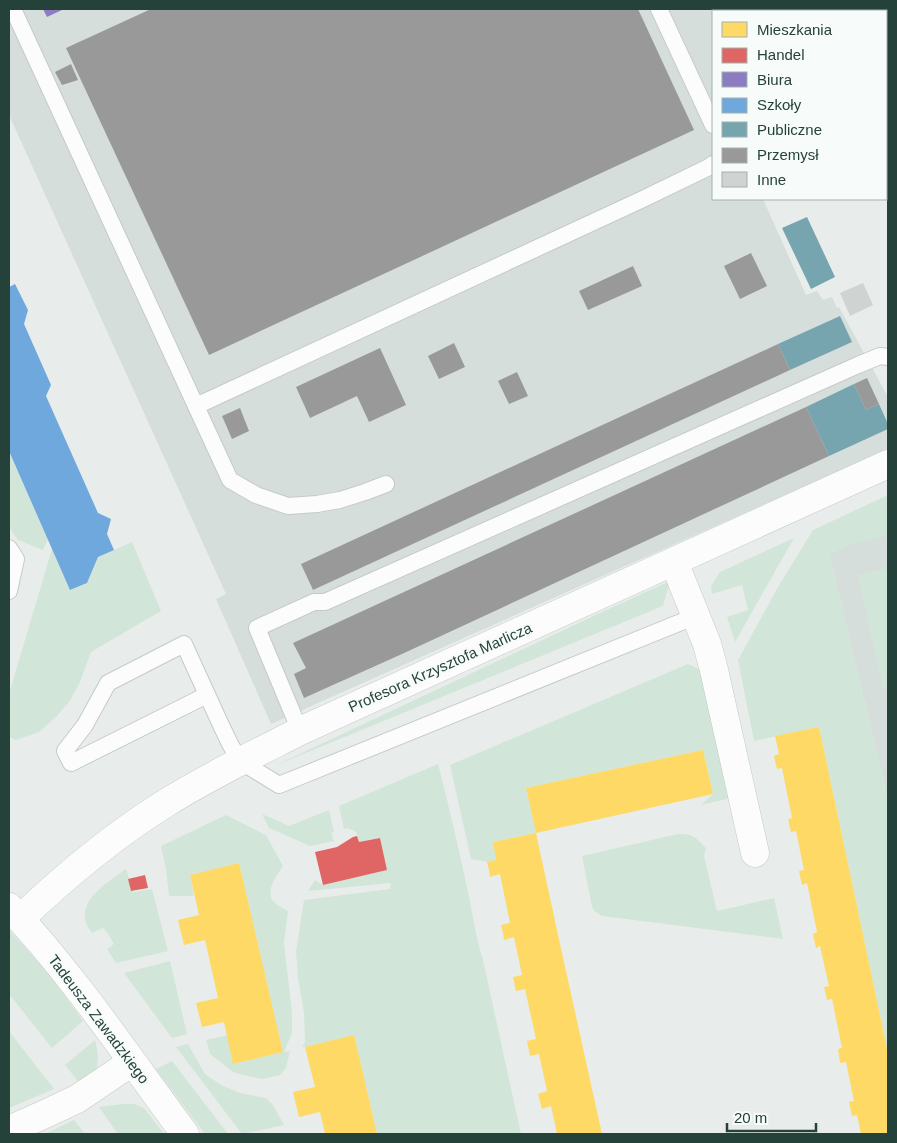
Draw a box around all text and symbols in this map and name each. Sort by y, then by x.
legend [712,10,887,200]
text: Mieszkania [757,21,833,38]
text: Handel [757,46,805,63]
text: Biura [757,71,793,88]
text: Szkoły [757,96,802,113]
text: Publiczne [757,121,822,138]
text: Przemysł [757,146,819,163]
text: Inne [757,171,786,188]
street label: Profesora Krzysztofa Marlicza [346,618,535,715]
street label: Tadeusza Zawadzkiego [45,951,153,1087]
scale bar [727,1100,816,1132]
text: 20 m [734,1109,767,1126]

